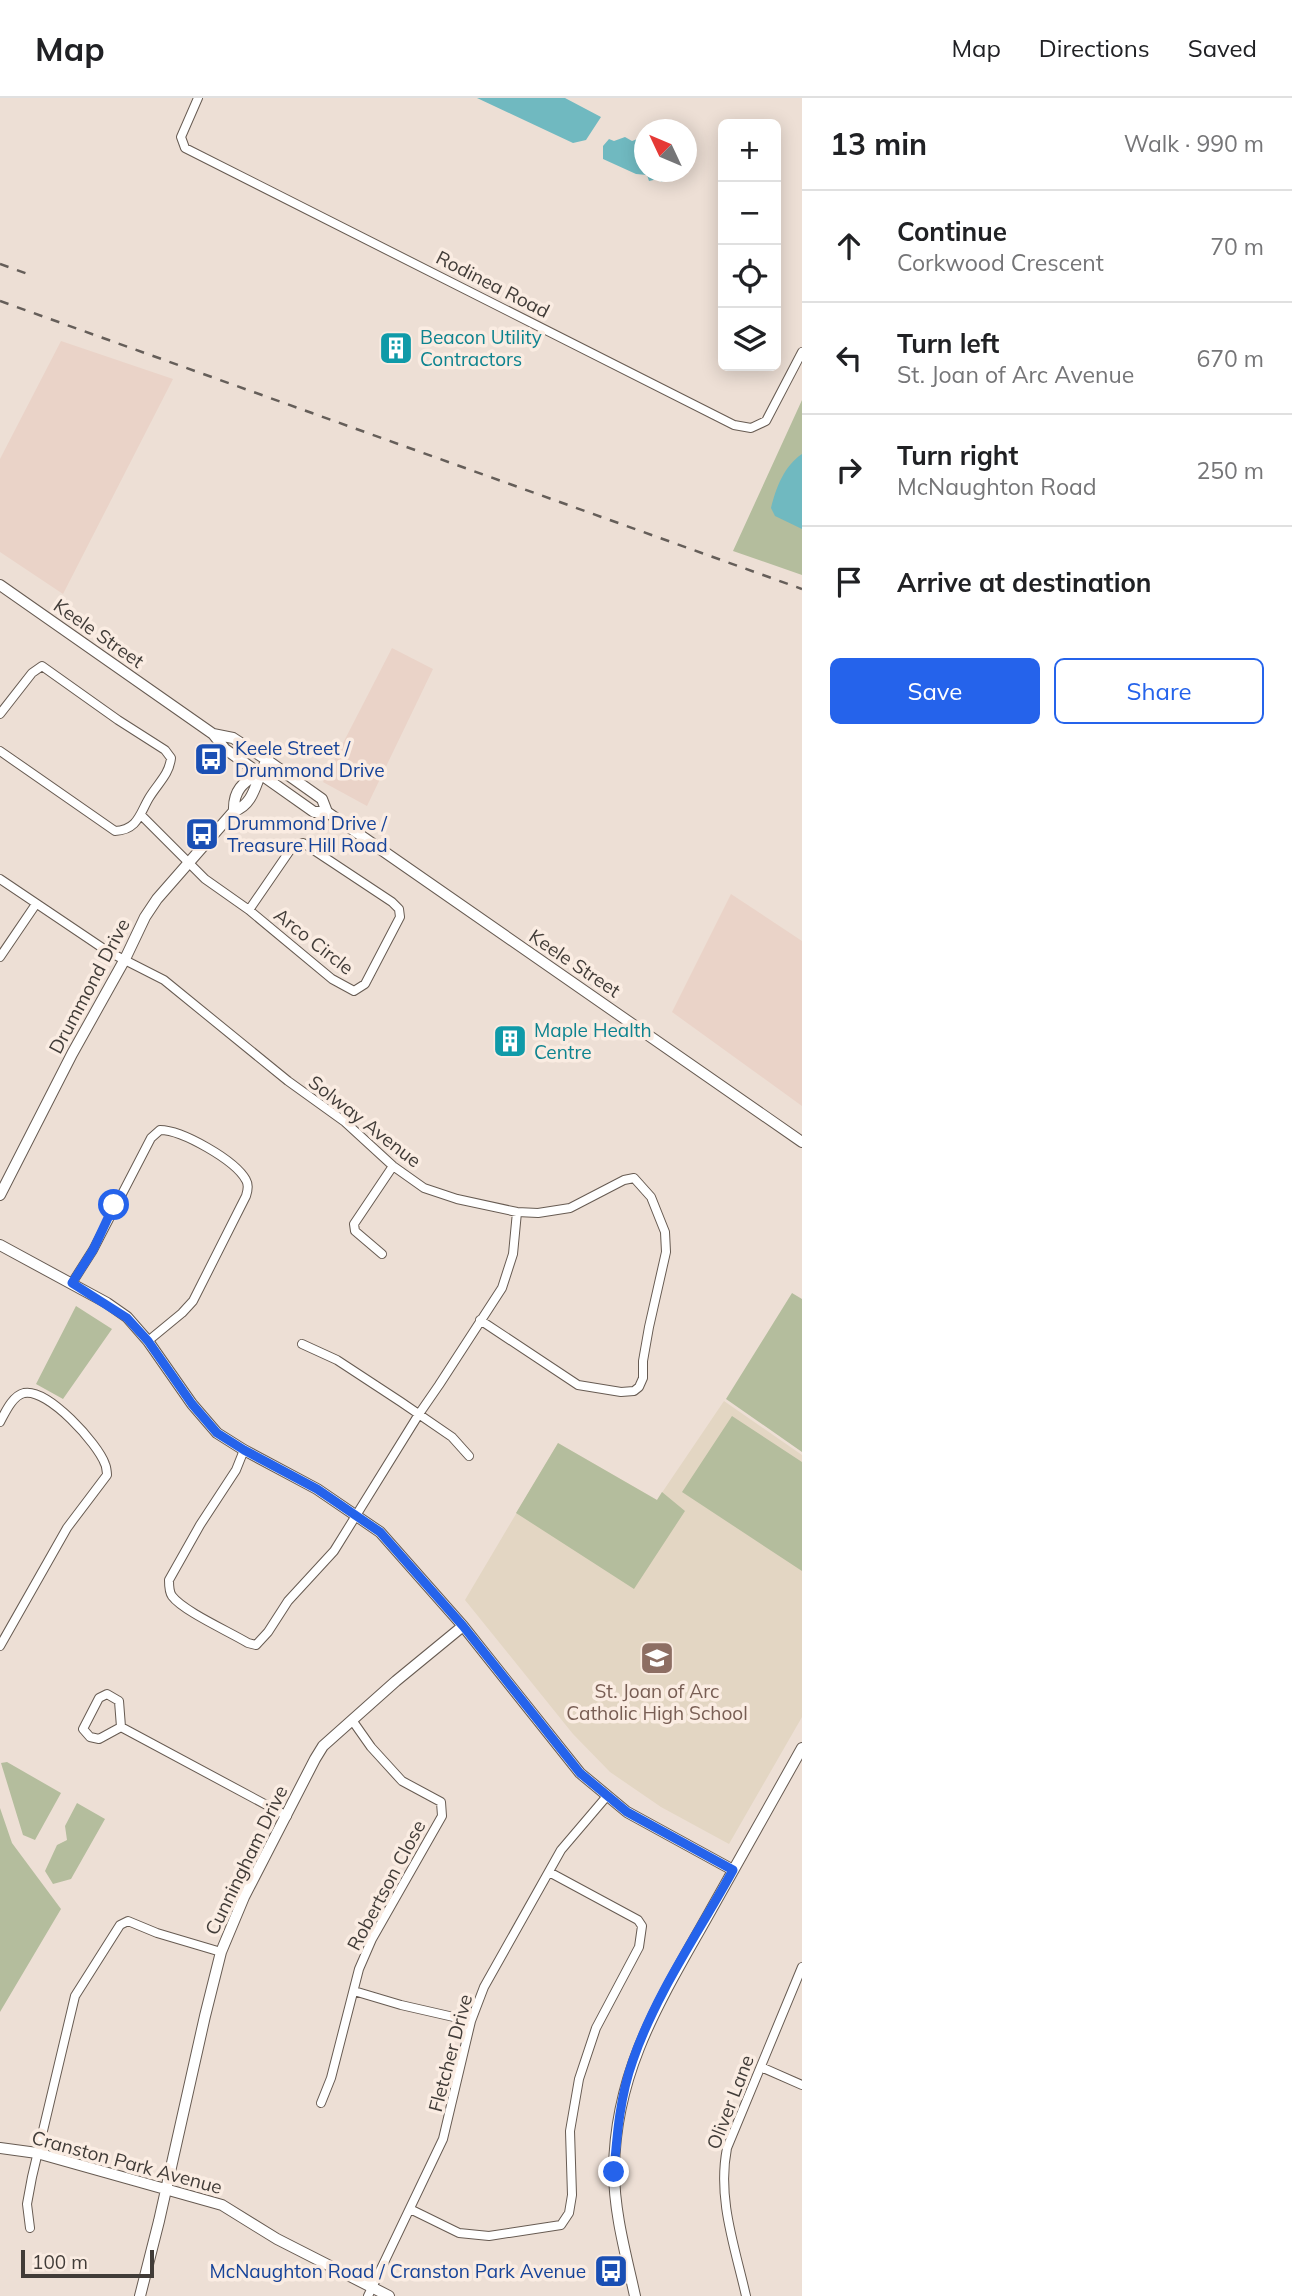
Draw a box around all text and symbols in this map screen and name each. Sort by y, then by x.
text: Map [35,28,105,69]
text: Map [951,33,1001,63]
text: Directions [1039,33,1150,63]
text: Saved [1188,33,1257,63]
north arrow [634,119,697,182]
map controls [718,119,781,371]
button: + [718,119,781,182]
text: 13 min [830,125,927,163]
text: Walk · 990 m [1124,129,1264,158]
button: − [718,182,781,245]
text: Continue [897,215,1007,248]
icon: ahead [830,227,868,265]
text: 70 m [1210,232,1264,261]
street label: Rodinea Road [432,245,554,323]
button: locate [718,245,781,308]
text: Corkwood Crescent [897,248,1104,277]
button: layers [718,308,781,371]
place label: Beacon Utility Contractors [420,325,542,371]
text: Turn left [897,327,999,360]
building icon: Beacon Utility Contractors [377,329,415,367]
icon: left [830,339,868,377]
text: 670 m [1196,344,1264,373]
text: St. Joan of Arc Avenue [897,360,1134,389]
text: Turn right [897,439,1018,472]
icon: right [830,451,868,489]
text: 250 m [1196,456,1264,485]
text: McNaughton Road [897,472,1097,501]
icon: arrive [830,563,868,601]
text: Arrive at destination [897,566,1152,599]
street label: Keele Street [49,593,149,673]
button: Save [830,658,1040,724]
button: Share [1054,658,1264,724]
place label: Keele Street / Drummond Drive [235,736,385,782]
bus stop icon: Keele Street / Drummond Drive [192,740,230,778]
place label: Drummond Drive / Treasure Hill Road [227,811,388,857]
bus stop icon: Drummond Drive / Treasure Hill Road [183,815,221,853]
street label: Arco Circle [269,903,359,979]
street label: Drummond Drive [43,914,135,1058]
street label: Keele Street [525,924,625,1002]
place label: Maple Health Centre [534,1018,652,1064]
building icon: Maple Health Centre [491,1022,529,1060]
street label: Solway Avenue [304,1070,426,1172]
route start [98,1189,129,1220]
school or university icon: St. Joan of Arc Catholic High School [638,1639,676,1677]
place label: St. Joan of Arc Catholic High School [566,1679,748,1725]
street label: Cunningham Drive [199,1781,293,1939]
street label: Robertson Close [342,1816,430,1954]
street label: Fletcher Drive [423,1992,477,2114]
street label: Oliver Lane [701,2051,759,2153]
street label: Cranston Park Avenue [29,2125,225,2199]
route end [598,2156,629,2187]
scale bar [21,2247,154,2279]
text: 100 m [32,2250,88,2274]
bus stop icon: McNaughton Road / Cranston Park Avenue [592,2252,630,2290]
place label: McNaughton Road / Cranston Park Avenue [209,2259,586,2283]

